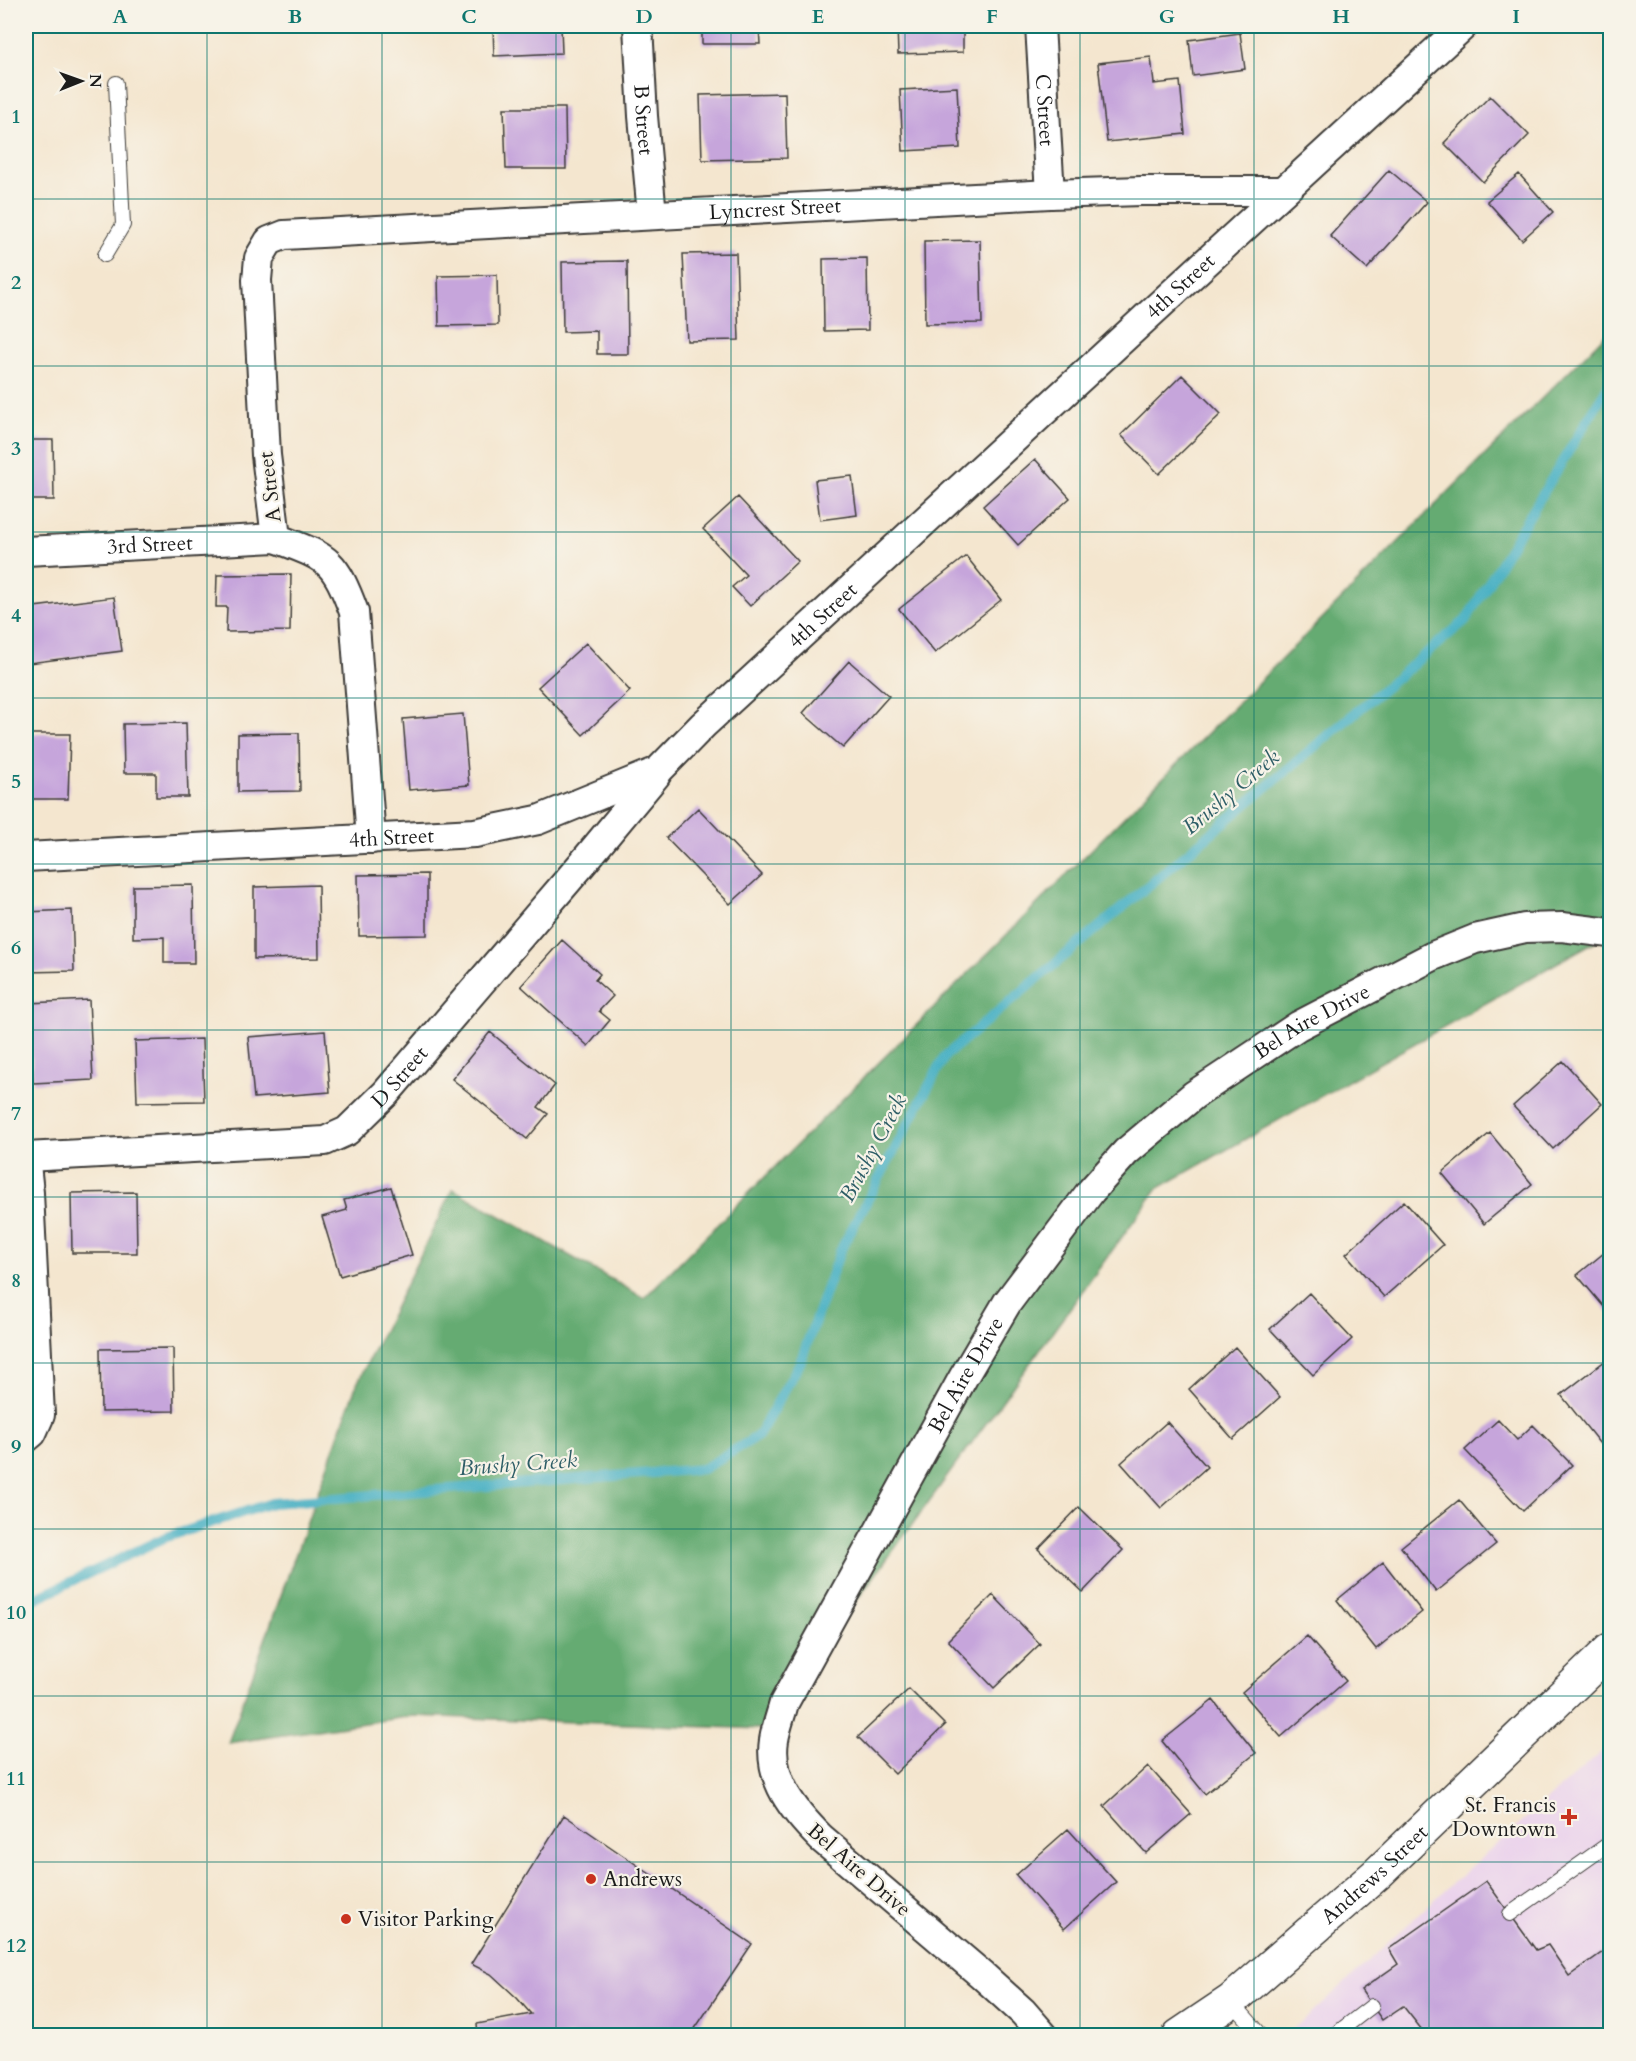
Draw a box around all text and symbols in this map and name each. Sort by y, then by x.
text: A [112,3,128,30]
text: B [288,3,302,30]
text: C [461,3,477,30]
text: D [635,3,653,30]
text: E [812,3,824,30]
text: F [986,3,998,30]
text: G [1159,3,1175,30]
text: H [1332,3,1350,30]
text: I [1512,3,1520,30]
north arrow [51,51,111,111]
street label: C Street [1028,73,1062,147]
text: N [84,74,106,88]
street label: B Street [627,84,661,157]
text: 1 [11,103,21,130]
street label: Lyncrest Street [708,191,842,227]
street label: 4th Street [1139,247,1221,326]
text: 2 [11,269,21,296]
text: 3 [11,435,21,462]
street label: A Street [251,450,289,524]
street label: 3rd Street [106,528,194,561]
street label: 4th Street [781,576,864,655]
text: 4 [11,602,21,629]
water label: Brushy Creek [1176,742,1286,842]
text: 5 [11,768,21,795]
street label: 4th Street [348,821,435,854]
text: 6 [11,934,21,961]
street label: Bel Aire Drive [1248,977,1375,1066]
street label: D Street [365,1040,435,1114]
water label: Brushy Creek [832,1089,914,1207]
text: 7 [11,1100,21,1127]
text: 8 [11,1267,21,1294]
street label: Bel Aire Drive [921,1311,1010,1438]
text: 9 [11,1433,21,1460]
water label: Brushy Creek [458,1445,578,1483]
text: 10 [6,1599,26,1626]
text: 11 [6,1765,26,1792]
place label: St. Francis Downtown [1452,1791,1556,1844]
marker: St. Francis Downtown [1560,1808,1578,1826]
street label: Bel Aire Drive [801,1817,917,1923]
street label: Andrews Street [1315,1818,1435,1931]
place label: Andrews [603,1865,682,1894]
marker: Andrews [584,1872,598,1886]
place label: Visitor Parking [358,1905,494,1934]
marker: Visitor Parking [339,1912,353,1926]
text: 12 [6,1932,26,1959]

